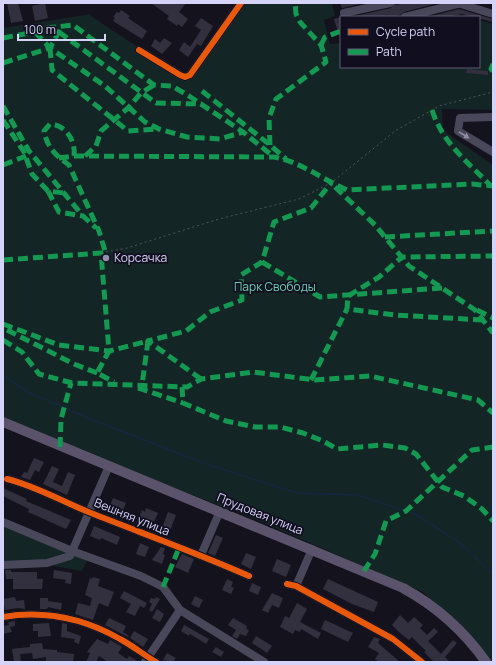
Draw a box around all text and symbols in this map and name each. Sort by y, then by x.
scale bar [18,16,105,42]
legend [340,16,480,68]
text: 100 m [24,21,56,38]
text: Cycle path [376,23,435,40]
text: Path [376,43,402,60]
one-way arrow [458,131,470,138]
place label: Корсачка [114,249,167,266]
marker: Корсачка [101,253,111,263]
park label: Парк Свободы [234,278,316,295]
street label: Прудовая улица [215,489,306,539]
street label: Вешняя улица [92,494,173,539]

